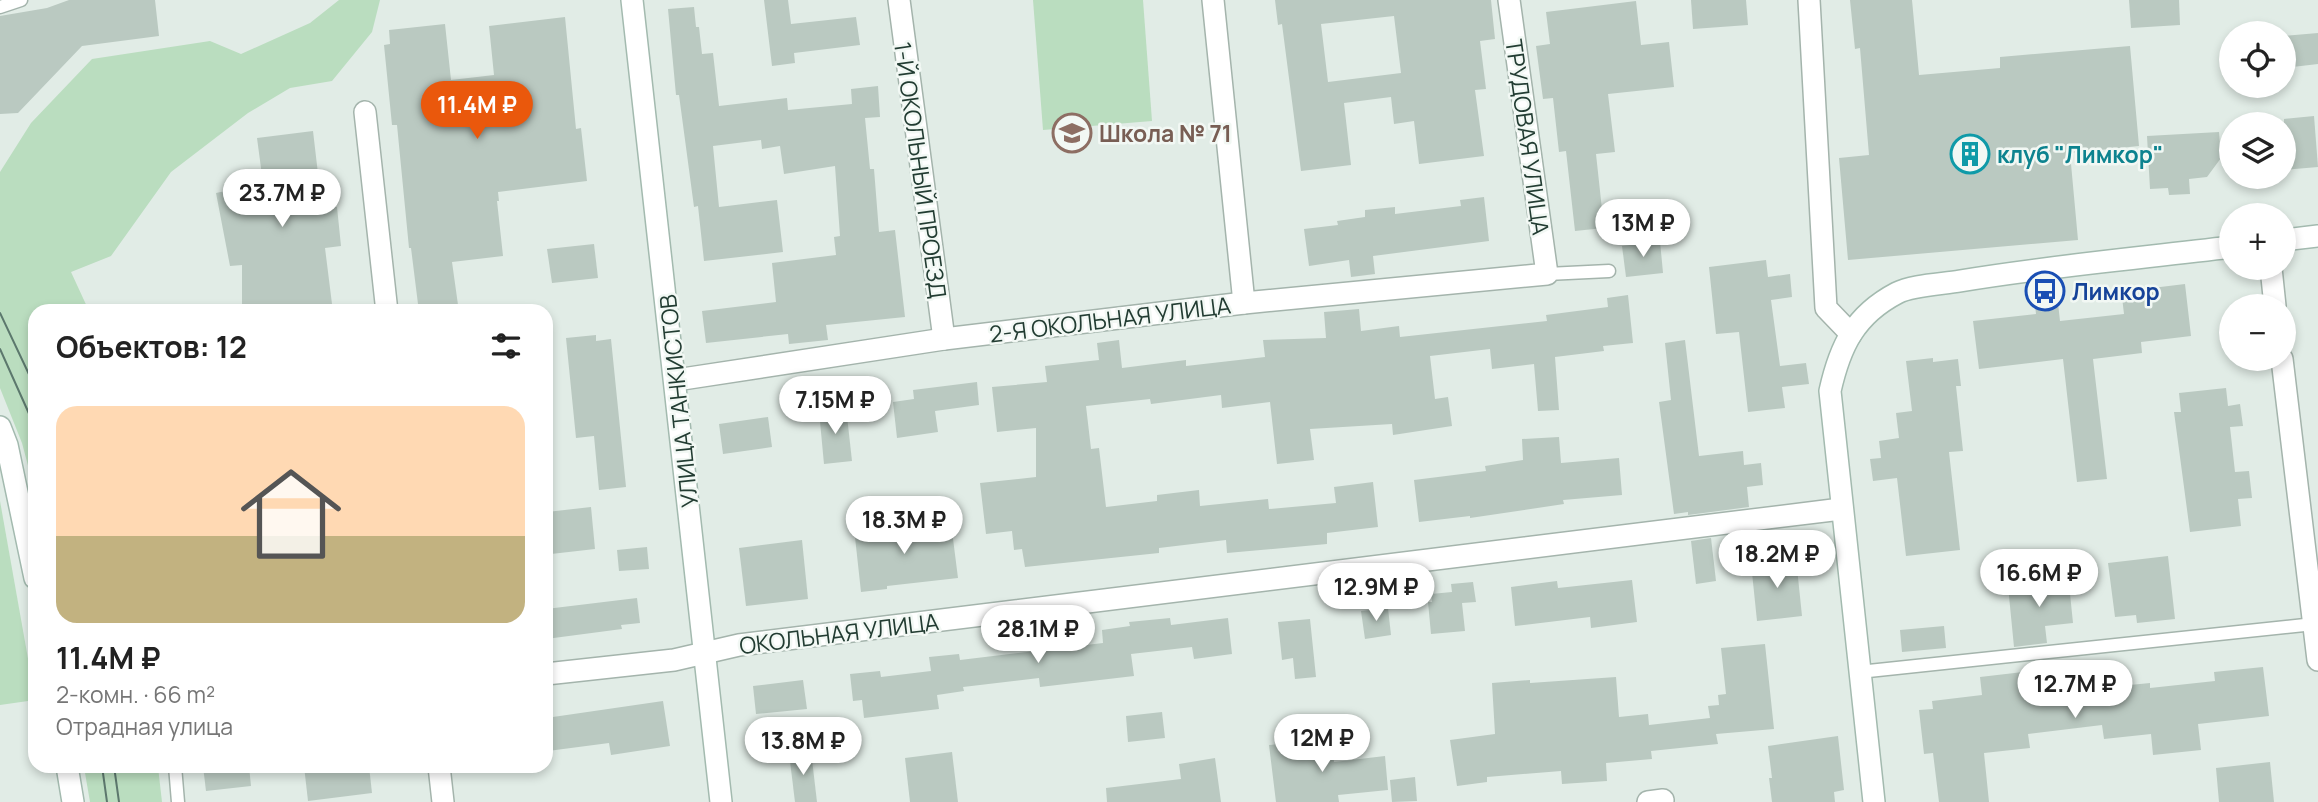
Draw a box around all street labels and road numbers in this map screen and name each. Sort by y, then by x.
street label: ТРУДОВАЯ УЛИЦА [1498,37,1558,237]
street label: 1-Й ОКОЛЬНЫЙ ПРОЕЗД [887,40,955,300]
street label: 2-Я ОКОЛЬНАЯ УЛИЦА [988,288,1233,350]
street label: УЛИЦА ТАНКИСТОВ [651,293,705,509]
street label: ОКОЛЬНАЯ УЛИЦА [737,605,941,661]

